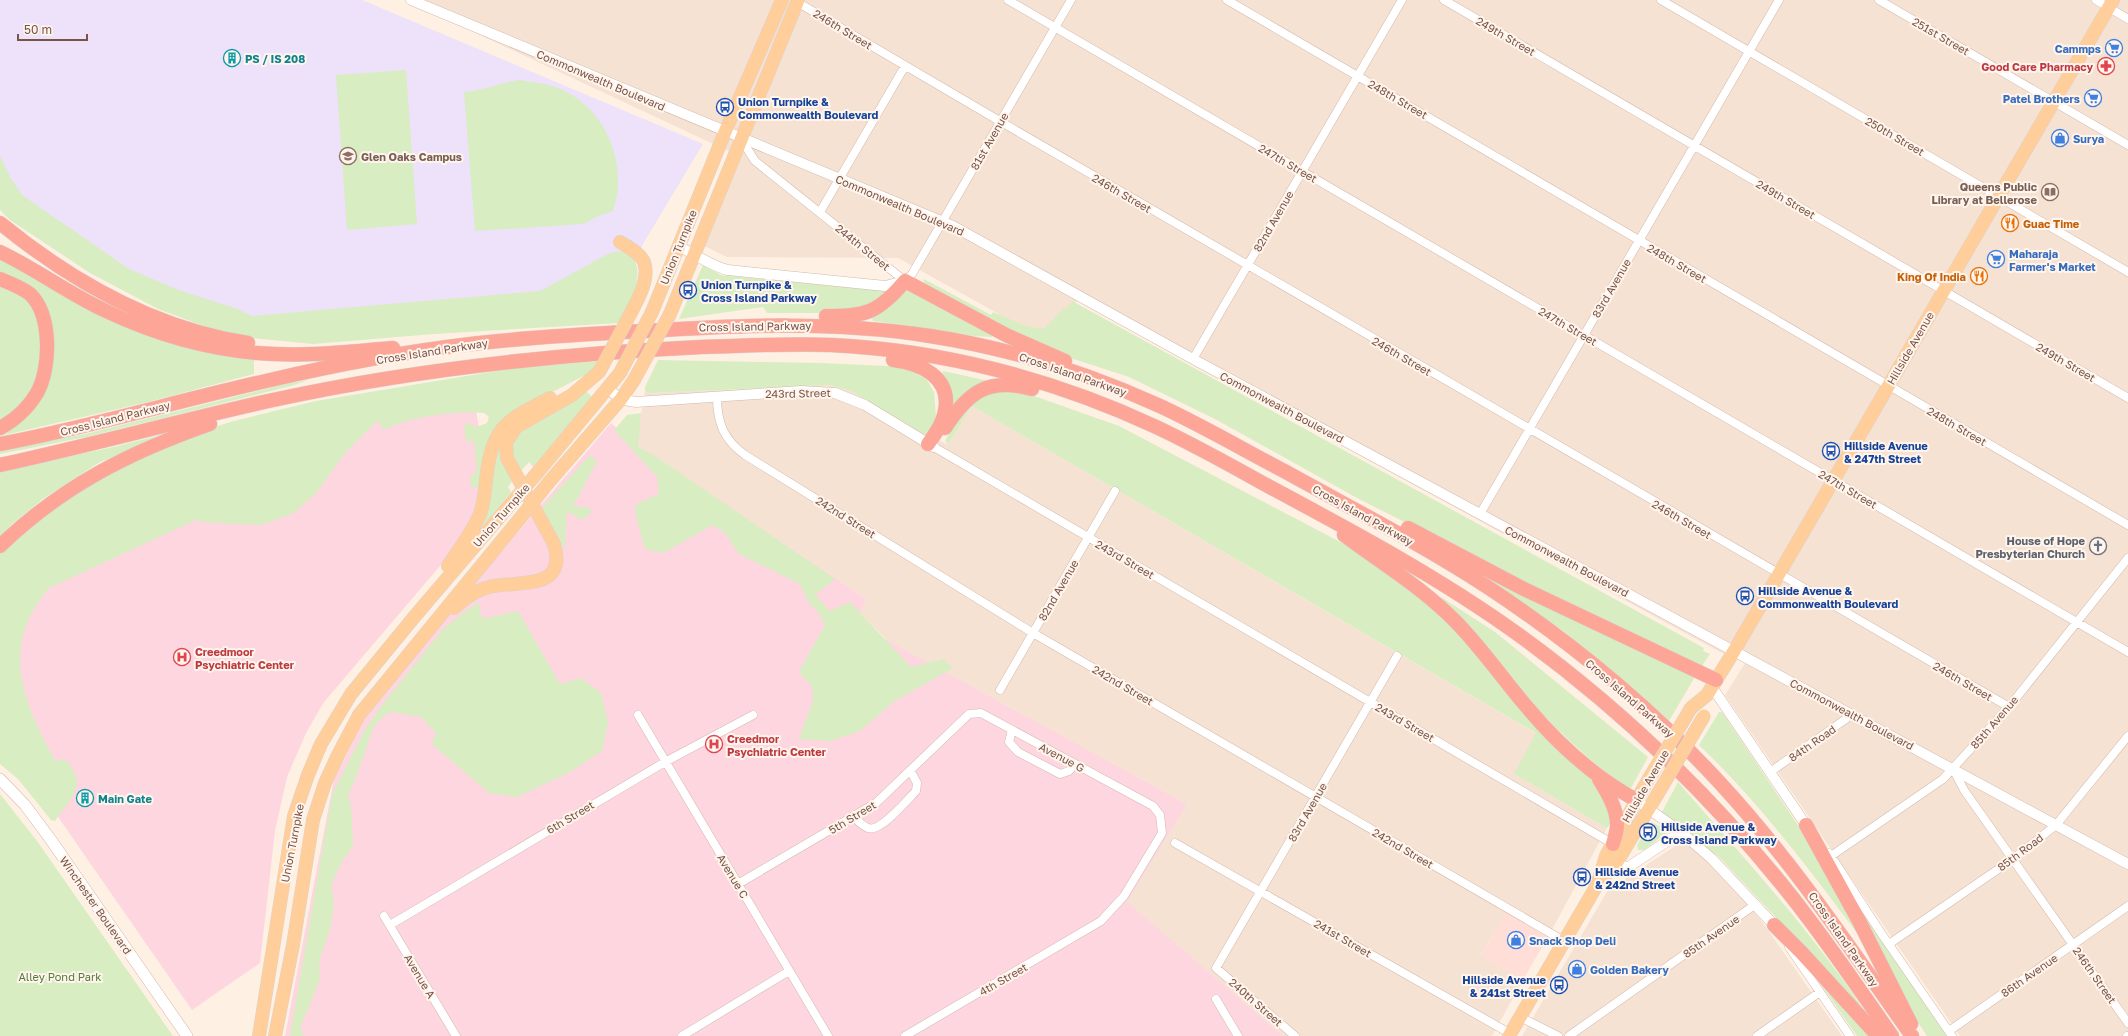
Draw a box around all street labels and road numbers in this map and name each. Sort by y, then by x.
street label: 246th Street [811,6,875,52]
street label: 249th Street [1474,14,1538,58]
street label: 251st Street [1910,14,1972,58]
street label: Commonwealth Boulevard [535,47,667,113]
street label: 248th Street [1366,77,1430,121]
street label: 81st Avenue [967,110,1011,172]
street label: 250th Street [1863,114,1927,158]
street label: 247th Street [1256,141,1320,185]
street label: 246th Street [1090,171,1154,215]
street label: Commonwealth Boulevard [834,172,966,238]
street label: 249th Street [1754,177,1818,221]
street label: 82nd Avenue [1250,188,1296,254]
street label: Union Turnpike [657,208,699,286]
street label: 244th Street [833,221,893,273]
street label: 248th Street [1645,241,1709,285]
street label: 83rd Avenue [1589,256,1633,320]
street label: 247th Street [1536,304,1600,348]
street label: Hillside Avenue [1884,309,1936,387]
street label: Cross Island Parkway [699,319,811,333]
street label: 246th Street [1370,334,1434,378]
street label: Cross Island Parkway [375,336,489,366]
street label: 249th Street [2034,340,2098,384]
street label: Cross Island Parkway [1018,350,1128,398]
street label: Commonwealth Boulevard [1218,369,1346,445]
street label: 243rd Street [765,386,831,400]
street label: Cross Island Parkway [59,398,171,438]
street label: 248th Street [1925,404,1989,448]
street label: 247th Street [1816,467,1880,511]
street label: Union Turnpike [470,481,532,549]
street label: Cross Island Parkway [1311,482,1415,548]
street label: 242nd Street [814,493,878,541]
street label: 246th Street [1650,497,1714,541]
street label: Commonwealth Boulevard [1503,523,1631,599]
street label: 243rd Street [1093,537,1157,581]
street label: 82nd Avenue [1035,557,1081,623]
street label: Cross Island Parkway [1583,656,1677,740]
street label: 246th Street [1931,659,1995,703]
street label: 242nd Street [1090,662,1156,708]
street label: Commonwealth Boulevard [1788,676,1916,752]
street label: 85th Avenue [1967,693,2021,751]
street label: 243rd Street [1373,700,1437,744]
street label: 84th Road [1786,722,1838,764]
street label: Avenue G [1037,740,1087,774]
street label: Hillside Avenue [1619,747,1671,825]
street label: 83rd Avenue [1285,780,1329,844]
street label: 6th Street [544,798,596,836]
street label: 5th Street [826,798,878,836]
street label: Union Turnpike [278,803,306,883]
street label: 242nd Street [1370,825,1436,871]
street label: 85th Road [1995,831,2045,873]
street label: Avenue C [715,852,751,900]
street label: Winchester Boulevard [57,854,135,956]
street label: Cross Island Parkway [1806,889,1882,989]
street label: 85th Avenue [1680,912,1742,960]
street label: 241st Street [1312,916,1374,960]
street label: 246th Street [2071,944,2119,1006]
street label: 86th Avenue [1998,951,2060,999]
street label: Avenue A [402,952,439,1001]
street label: 4th Street [977,960,1029,998]
street label: 240th Street [1227,975,1285,1029]

